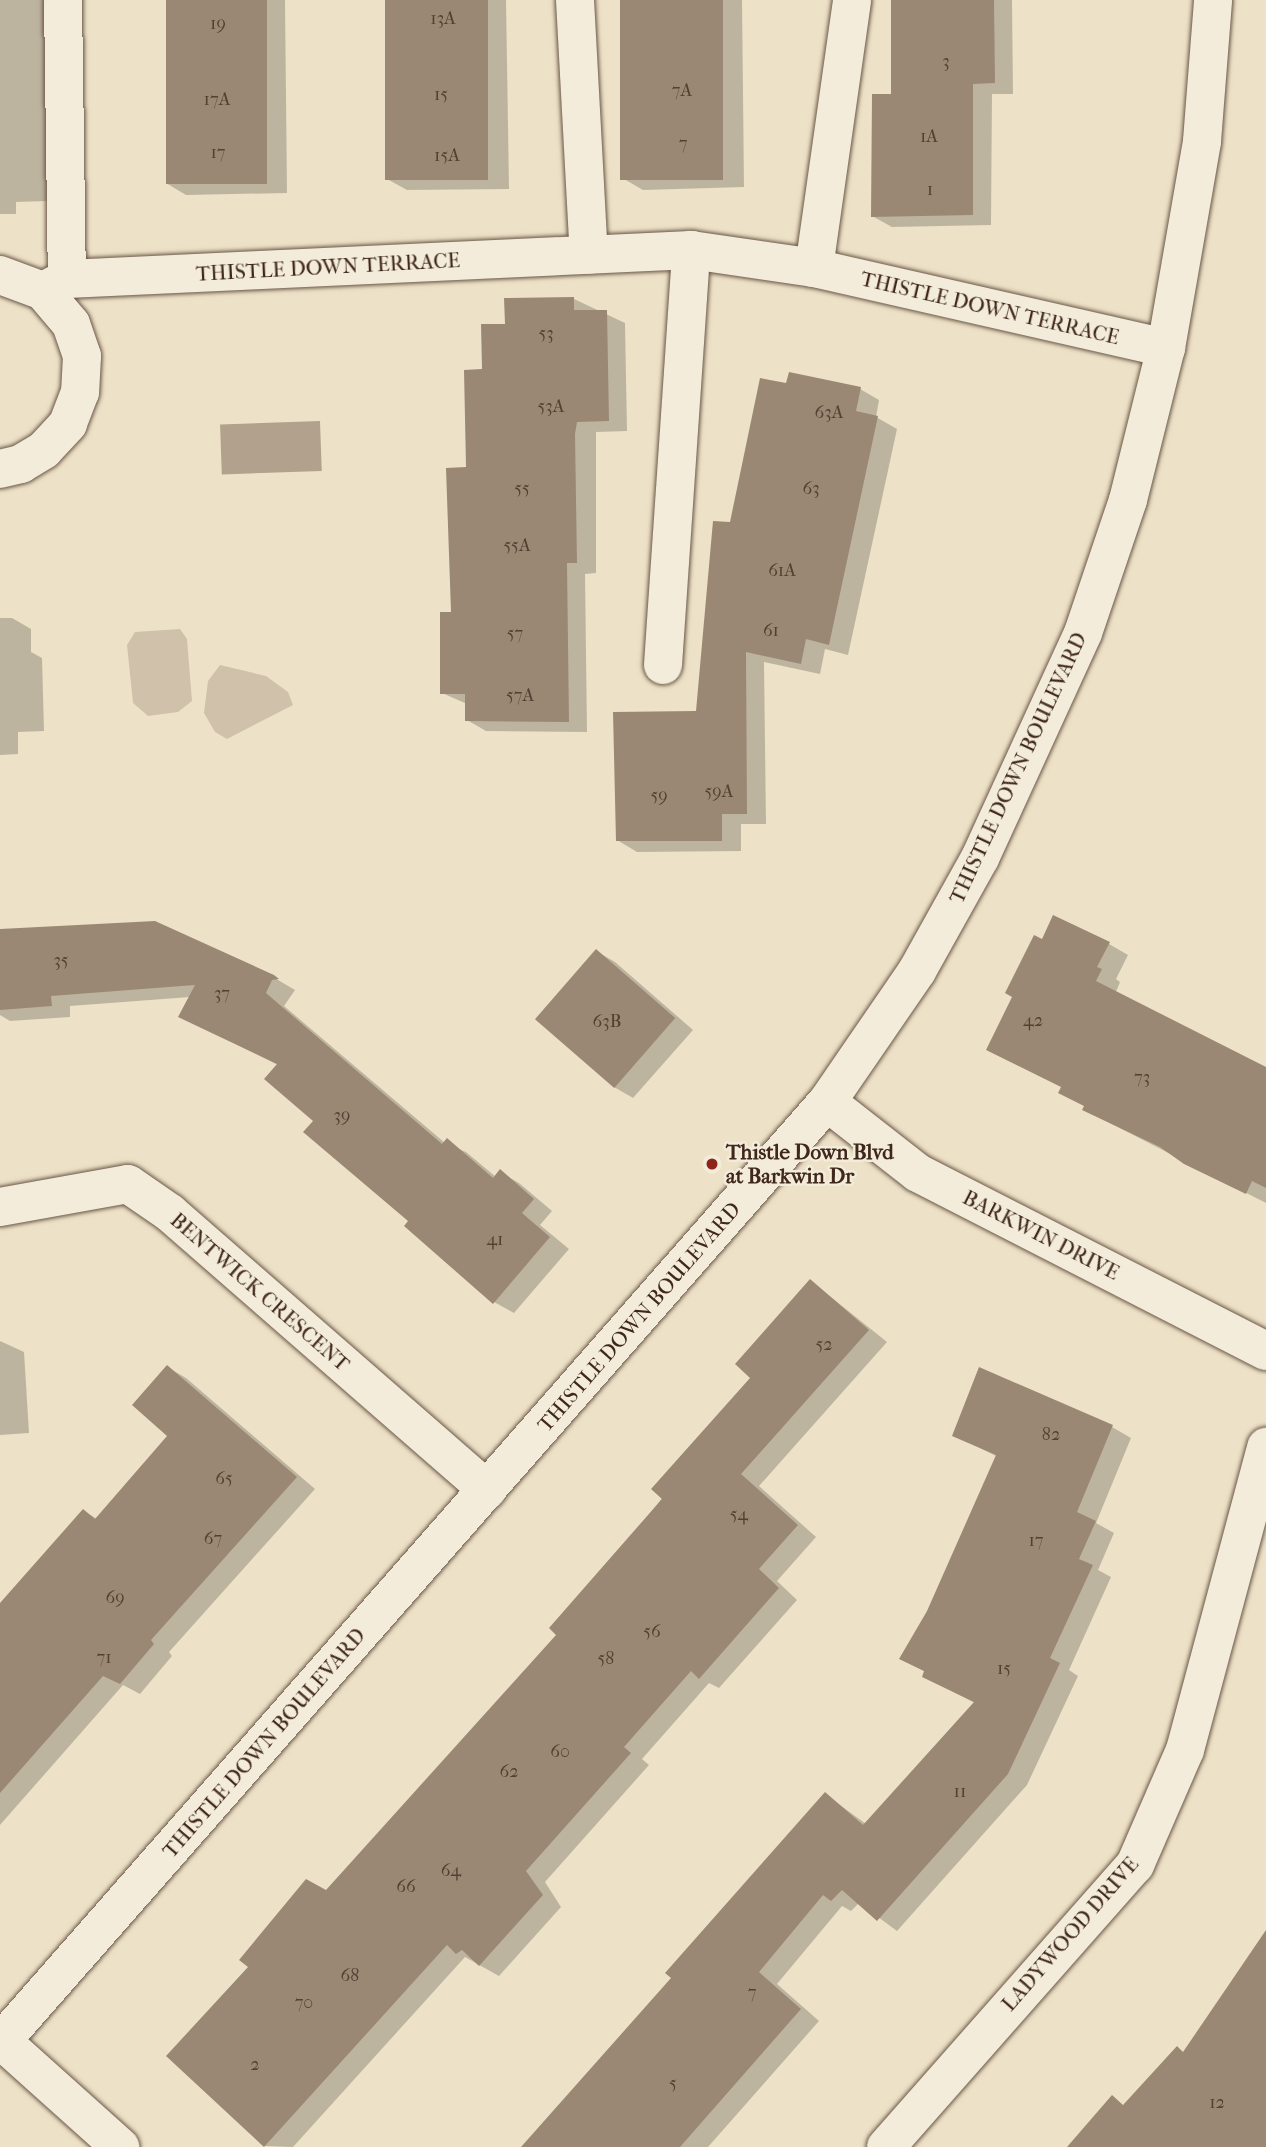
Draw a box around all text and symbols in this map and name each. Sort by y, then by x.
house number: 13A [430,8,456,30]
house number: 19 [210,13,226,35]
house number: 3 [942,51,950,73]
house number: 7A [672,80,692,102]
house number: 15 [434,84,448,106]
house number: 17A [204,89,230,111]
house number: 1A [920,126,938,148]
house number: 7 [679,133,687,155]
house number: 17 [210,142,226,164]
house number: 15A [434,145,460,167]
house number: 1 [927,179,933,201]
street label: THISTLE DOWN TERRACE [195,247,461,287]
street label: THISTLE DOWN TERRACE [858,266,1122,350]
house number: 53 [538,323,554,345]
house number: 53A [538,396,564,418]
house number: 63A [815,402,843,424]
house number: 55 [514,478,530,500]
house number: 63 [802,478,820,500]
house number: 55A [503,535,531,557]
house number: 61A [768,560,796,582]
house number: 61 [763,620,779,642]
house number: 57 [507,623,523,645]
street label: THISTLE DOWN BOULEVARD [944,628,1092,908]
house number: 57A [506,685,534,707]
house number: 59A [705,781,733,803]
house number: 59 [650,785,668,807]
house number: 35 [53,950,69,972]
house number: 37 [214,983,230,1005]
house number: 42 [1023,1010,1043,1032]
house number: 63B [593,1011,621,1033]
house number: 73 [1134,1067,1150,1089]
house number: 39 [334,1105,350,1127]
place label: Thistle Down Blvd at Barkwin Dr [726,1139,894,1189]
marker: Thistle Down Blvd at Barkwin Dr [704,1156,720,1172]
street label: BARKWIN DRIVE [959,1185,1123,1285]
street label: THISTLE DOWN BOULEVARD [532,1197,746,1437]
street label: BENTWICK CRESCENT [165,1207,355,1377]
house number: 41 [486,1229,504,1251]
house number: 52 [815,1334,833,1356]
house number: 82 [1042,1424,1060,1446]
house number: 65 [215,1468,233,1490]
house number: 54 [730,1504,748,1526]
house number: 67 [204,1528,222,1550]
house number: 17 [1028,1530,1044,1552]
house number: 69 [105,1587,125,1609]
house number: 56 [643,1621,661,1643]
street label: THISTLE DOWN BOULEVARD [157,1623,371,1863]
house number: 71 [96,1647,112,1669]
house number: 58 [598,1648,614,1670]
house number: 15 [997,1658,1011,1680]
house number: 60 [550,1741,570,1763]
house number: 62 [499,1761,519,1783]
house number: 11 [954,1781,966,1803]
street label: LADYWOOD DRIVE [996,1852,1144,2016]
house number: 64 [441,1860,461,1882]
house number: 66 [396,1876,416,1898]
house number: 68 [341,1965,359,1987]
house number: 7 [748,1982,756,2004]
house number: 70 [295,1992,313,2014]
house number: 2 [250,2054,260,2076]
house number: 5 [669,2073,677,2095]
house number: 12 [1209,2092,1225,2114]

